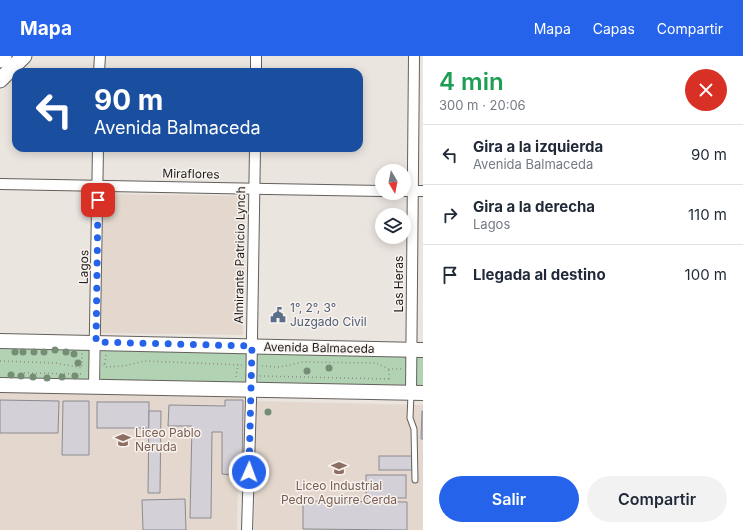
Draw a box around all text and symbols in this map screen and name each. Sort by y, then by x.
text: Mapa [20,17,72,40]
text: Mapa [534,20,571,37]
text: Capas [593,20,635,37]
text: Compartir [657,20,723,37]
text: 4 min [439,67,504,96]
button: close [685,69,727,111]
text: 90 m [94,83,163,117]
icon: left [28,84,80,136]
text: 300 m · 20:06 [439,97,526,113]
text: Avenida Balmaceda [94,117,261,138]
text: Gira a la izquierda [473,137,603,156]
icon: left [439,144,461,166]
text: 90 m [691,145,727,164]
text: Avenida Balmaceda [473,156,593,172]
north arrow [375,164,411,200]
map controls [375,164,411,244]
street label: Miraflores [162,166,220,181]
pin [81,183,115,217]
street label: Almirante Patricio Lynch [231,186,248,324]
icon: arrive [87,189,109,211]
text: Gira a la derecha [473,197,595,216]
icon: right [439,204,461,226]
text: 110 m [688,205,727,224]
button: layers [375,208,411,244]
text: Lagos [473,216,510,232]
street label: Lagos [76,250,91,284]
street label: Las Heras [391,256,406,312]
icon: arrive [439,264,461,286]
text: Llegada al destino [473,265,606,284]
text: 100 m [685,265,727,284]
place label: 1°, 2°, 3° Juzgado Civil [290,300,367,329]
public building icon: 1°, 2°, 3° Juzgado Civil [269,306,287,324]
street label: Avenida Balmaceda [263,339,375,356]
place label: Liceo Pablo Neruda [135,425,201,454]
school or university icon: Liceo Pablo Neruda [114,431,132,449]
position arrow [228,451,270,493]
school or university icon: Liceo Industrial Pedro Aguirre Cerda [330,459,348,477]
button: Salir [439,476,579,522]
button: Compartir [587,476,727,522]
place label: Liceo Industrial Pedro Aguirre Cerda [281,478,397,507]

